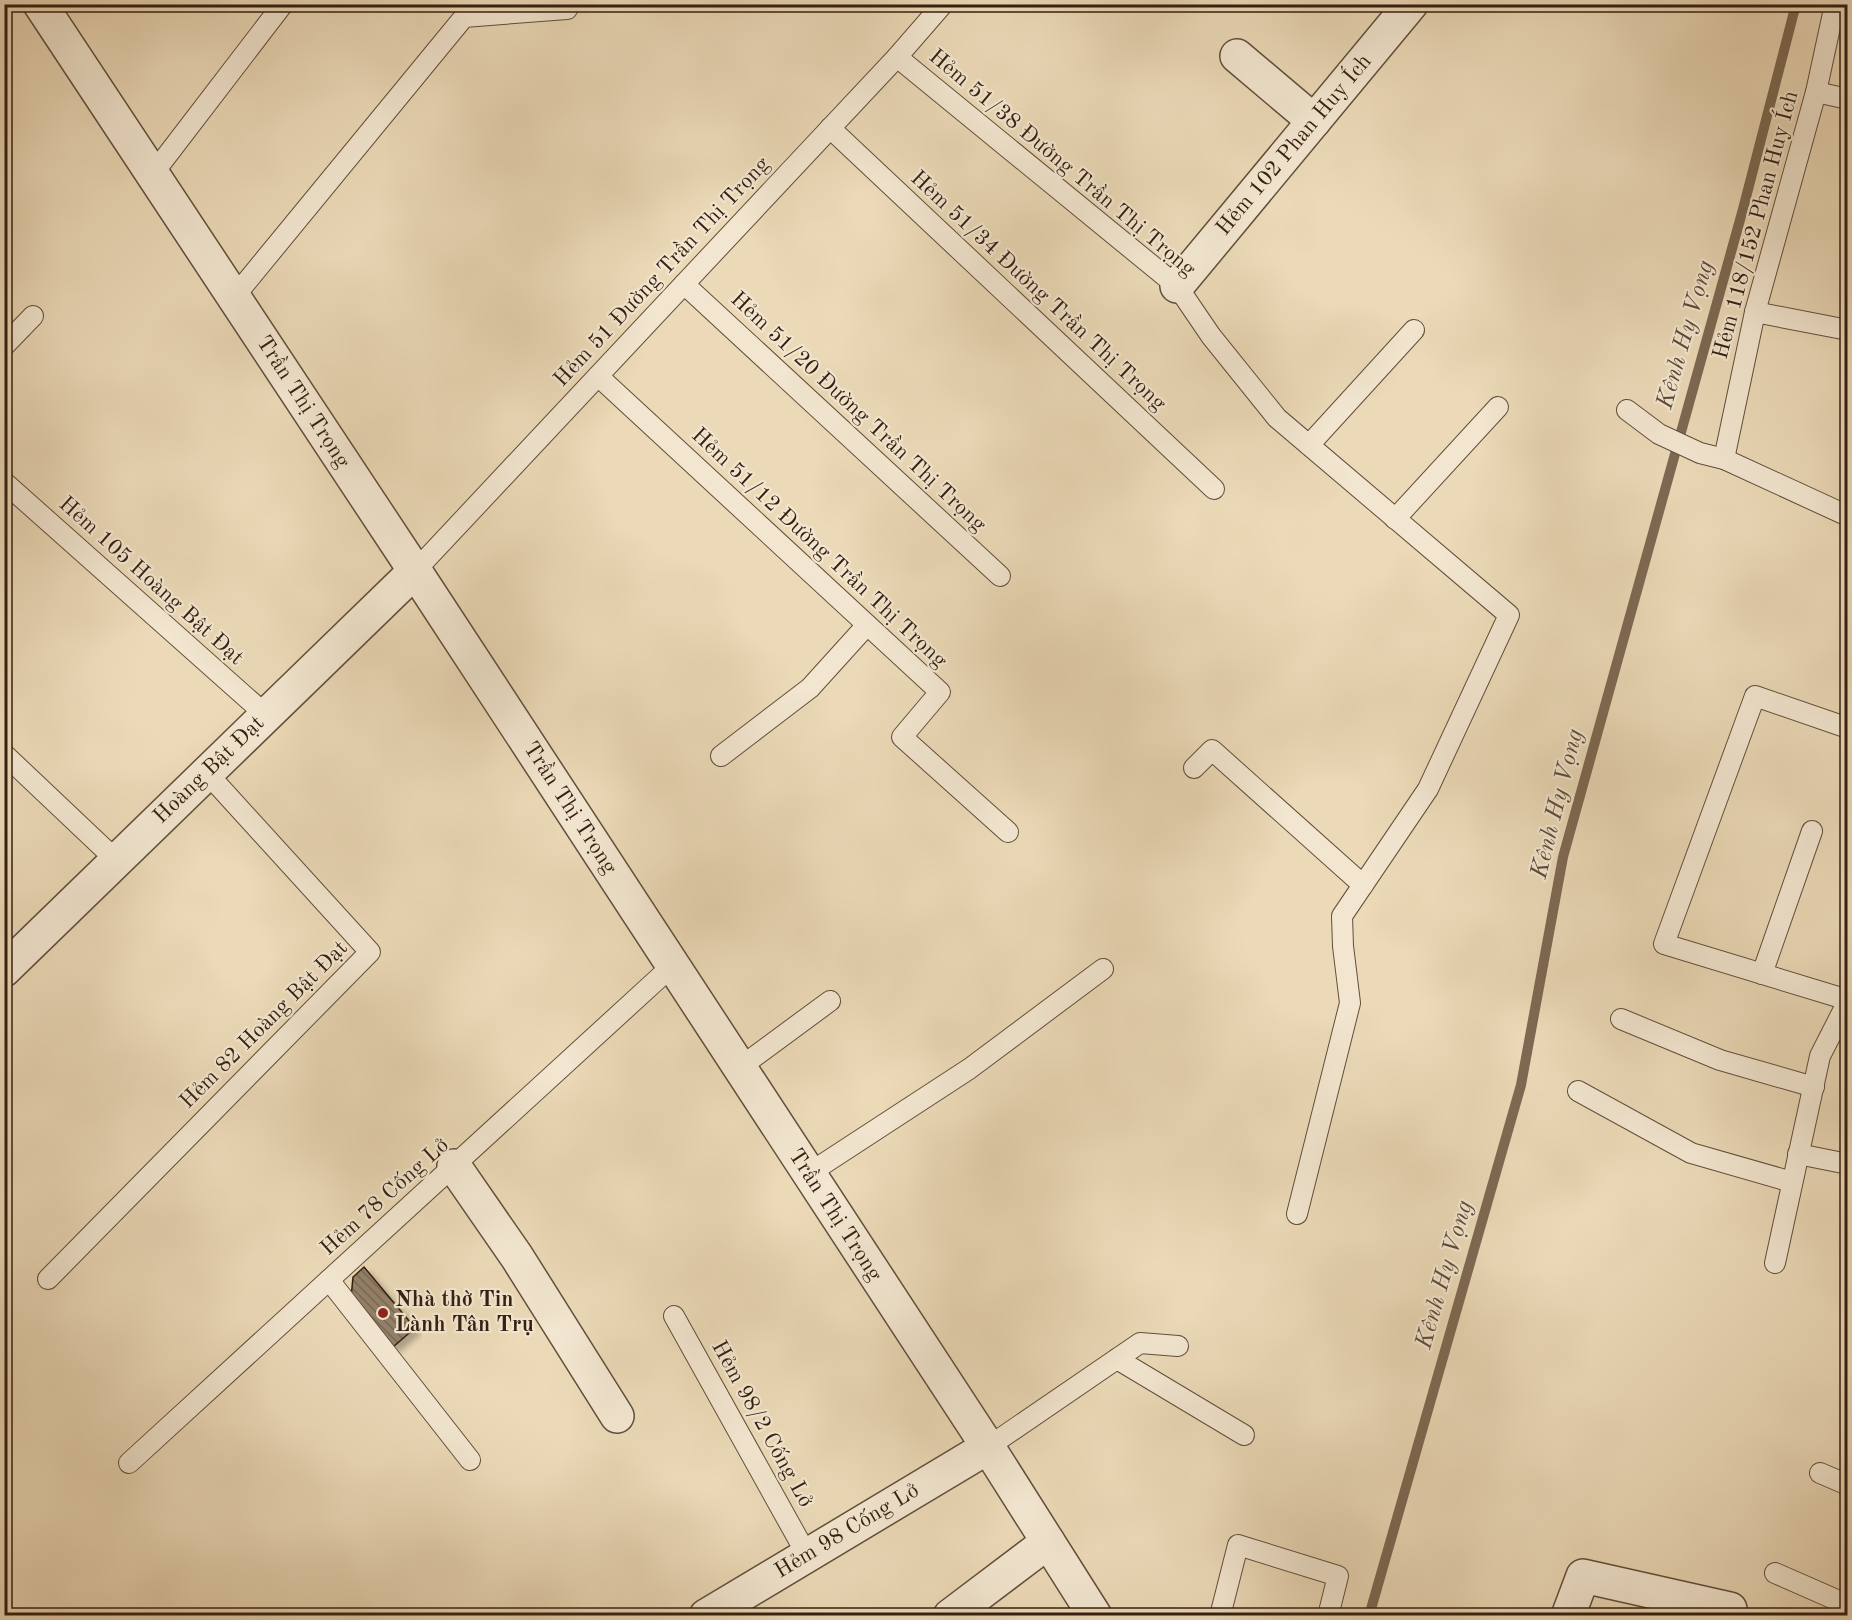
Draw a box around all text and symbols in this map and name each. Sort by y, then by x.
street label: Hẻm 51/38 Đường Trần Thị Trọng [925,44,1200,281]
street label: Hẻm 102 Phan Huy Ích [1210,48,1376,240]
street label: Hẻm 118/152 Phan Huy Ích [1707,88,1802,361]
street label: Hẻm 51 Đường Trần Thị Trọng [549,152,774,391]
street label: Hẻm 51/34 Đường Trần Thị Trọng [906,166,1171,415]
water label: Kênh Hy Vọng [1653,258,1719,413]
street label: Hẻm 51/20 Đường Trần Thị Trọng [726,287,991,536]
street label: Trần Thị Trọng [252,331,355,472]
street label: Hẻm 51/12 Đường Trần Thị Trọng [687,423,952,672]
street label: Hẻm 105 Hoàng Bật Đạt [54,493,248,669]
street label: Hoàng Bật Đạt [149,712,269,828]
water label: Kênh Hy Vọng [1528,726,1588,882]
street label: Trần Thị Trọng [519,737,622,878]
street label: Hẻm 82 Hoàng Bật Đạt [176,937,352,1113]
street label: Hẻm 78 Cống Lở [317,1134,453,1260]
street label: Trần Thị Trọng [784,1144,887,1285]
water label: Kênh Hy Vọng [1412,1198,1478,1353]
place label: Nhà thờ Tin Lành Tân Trụ [395,1289,534,1336]
marker: Nhà thờ Tin Lành Tân Trụ [376,1306,390,1320]
street label: Hẻm 98/2 Cống Lở [707,1337,817,1511]
street label: Hẻm 98 Cống Lở [771,1479,923,1583]

